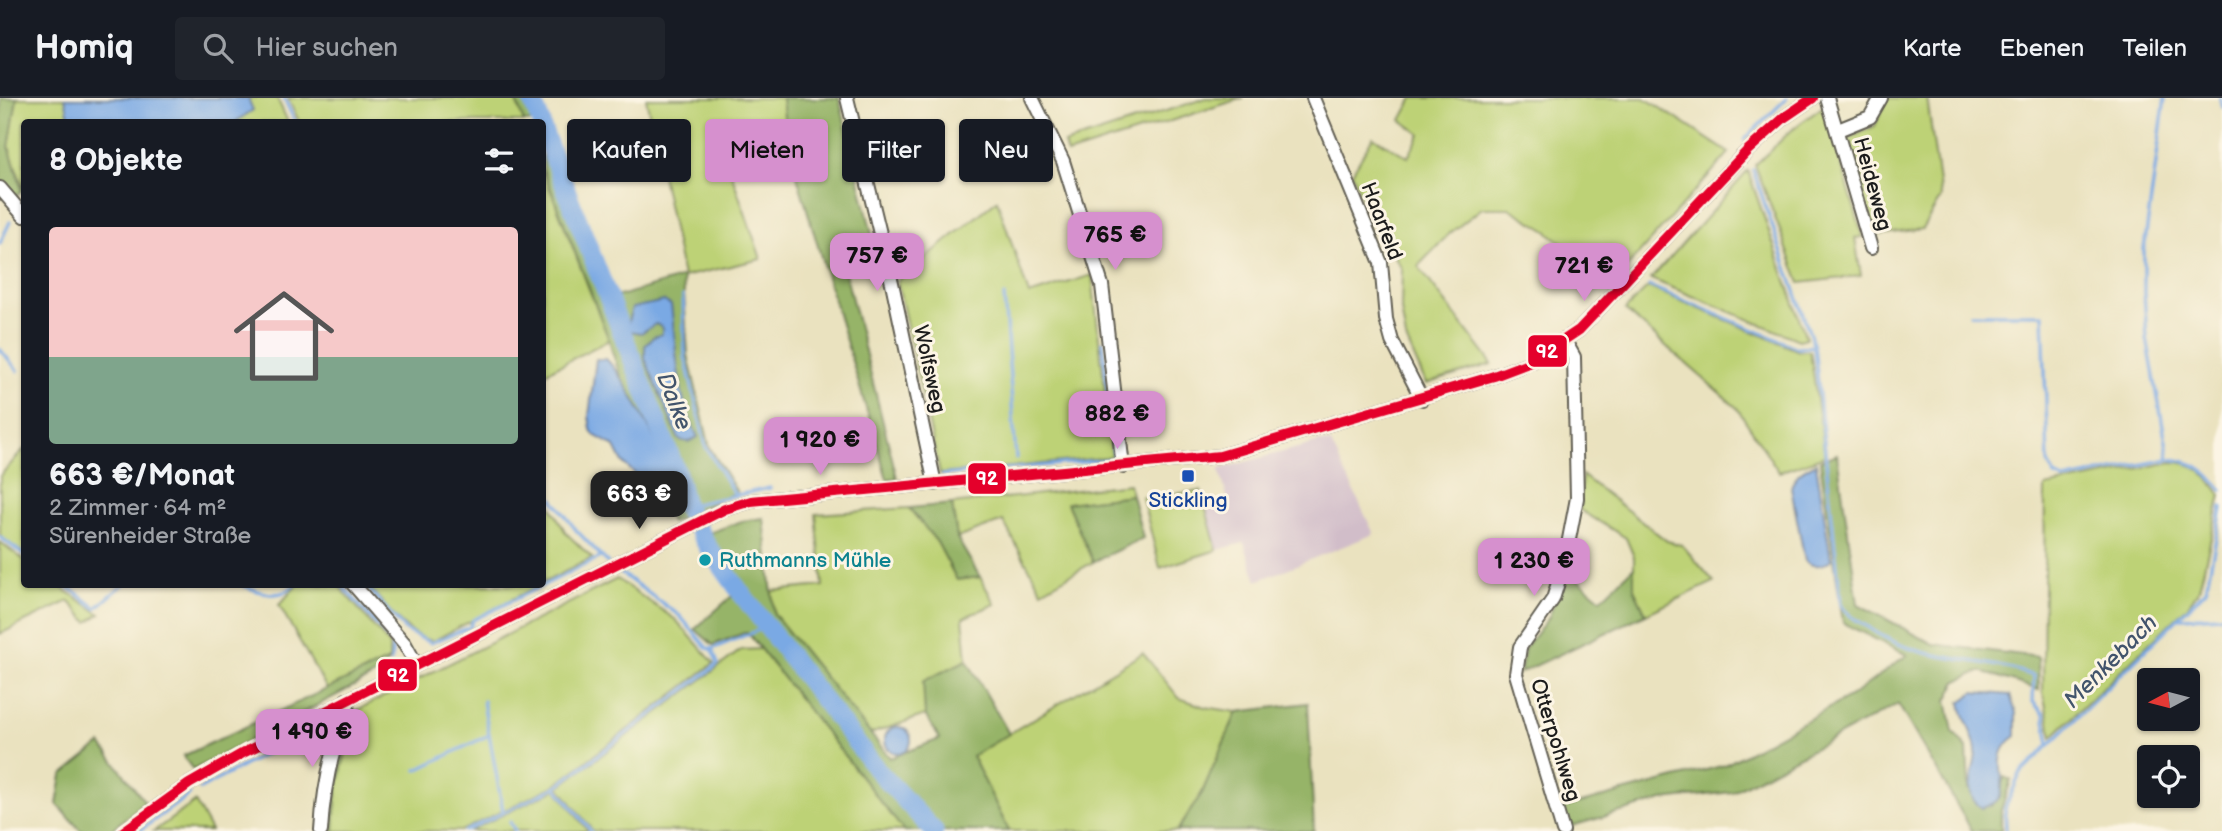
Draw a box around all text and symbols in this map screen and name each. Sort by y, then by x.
search box [175,17,665,80]
text: Homiq [35,28,133,68]
icon: search [199,29,237,67]
text: Hier suchen [255,33,398,64]
text: Karte [1903,34,1961,63]
text: Ebenen [1999,34,2084,63]
text: Teilen [2122,34,2187,63]
chip: Kaufen [567,119,691,182]
chip: Mieten [705,119,828,182]
chip: Filter [842,119,945,182]
chip: Neu [959,119,1053,182]
street label: Heideweg [1848,135,1897,234]
icon: filters [480,142,518,180]
text: 8 Objekte [49,143,183,179]
street label: Haarfeld [1355,179,1408,264]
pin: 765 € [1066,212,1164,272]
text: 765 € [1083,221,1147,249]
pin: 757 € [828,234,926,293]
text: 757 € [846,242,908,270]
pin: 721 € [1535,244,1633,303]
text: 721 € [1554,252,1614,280]
icon: home [221,273,347,399]
street label: Wolfsweg [908,323,951,415]
line badge: 92 [1527,334,1568,368]
text: 92 [1536,341,1559,364]
water label: Dalke [650,369,698,434]
pin: 882 € [1068,392,1166,451]
text: 882 € [1085,400,1149,428]
pin: 1 920 € [755,418,885,477]
text: 1 920 € [780,426,860,454]
text: 663 €/Monat [49,458,235,494]
line badge: 92 [967,462,1007,495]
text: 92 [976,468,999,491]
marker: Stickling [1180,468,1196,484]
pin: 663 € [590,472,688,531]
text: 663 € [607,480,671,508]
place label: Stickling [1148,488,1228,513]
text: 2 Zimmer · 64 m² [49,494,227,522]
text: Sürenheider Straße [49,522,251,550]
pin: 1 230 € [1469,538,1599,598]
text: 1 230 € [1494,547,1574,575]
place label: Ruthmanns Mühle [719,548,891,573]
marker: Ruthmanns Mühle [697,552,713,568]
water label: Menkebach [2058,609,2164,714]
line badge: 92 [377,658,418,692]
text: 92 [387,665,410,688]
north arrow [2137,668,2200,732]
map controls [2137,668,2200,808]
street label: Otterpohlweg [1525,676,1586,805]
pin: 1 490 € [247,710,377,769]
text: 1 490 € [272,718,352,746]
button: locate [2137,745,2200,808]

